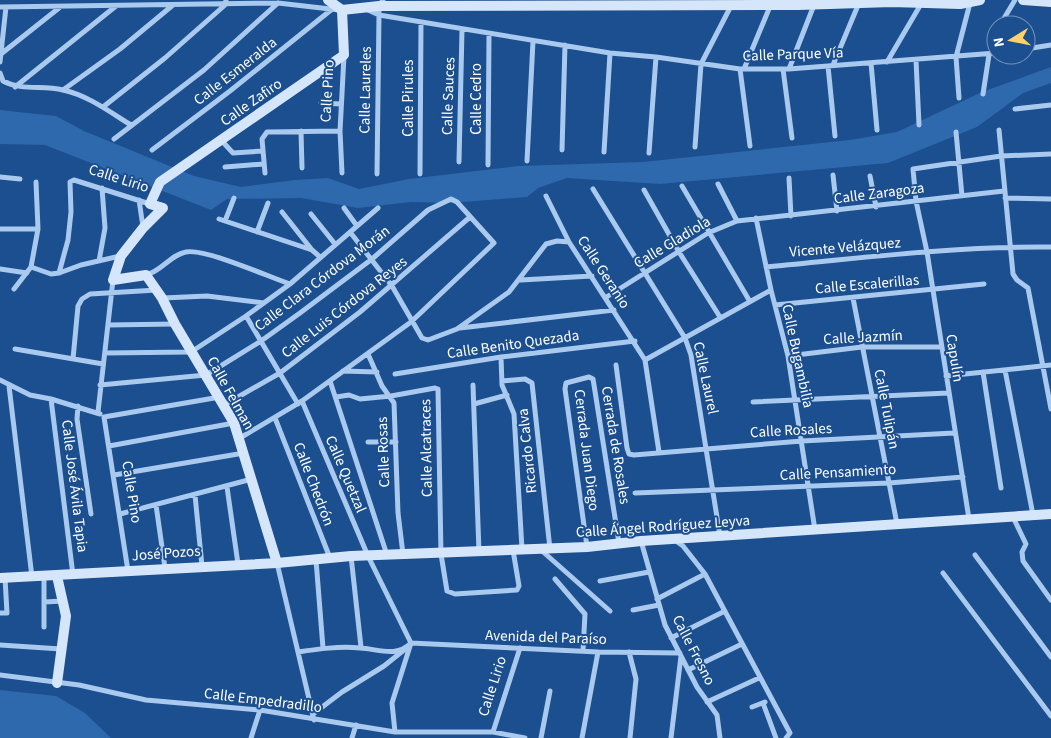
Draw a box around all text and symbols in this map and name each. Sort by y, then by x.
north arrow [986,15,1036,65]
street label: Calle Esmeralda [189,32,281,111]
text: N [989,36,1010,48]
street label: Calle Parque Vía [742,42,844,67]
street label: Calle Laureles [354,46,377,134]
street label: Calle Sauces [437,57,460,135]
street label: Calle Pino [315,59,340,123]
street label: Calle Pirules [398,59,419,137]
street label: Calle Cedro [466,63,487,135]
street label: Calle Zafiro [216,73,286,131]
street label: Calle Lirio [86,159,152,198]
street label: Calle Zaragoza [833,178,926,209]
street label: Calle Gladiola [630,211,715,274]
street label: Calle Clara Córdova Morán [250,220,394,336]
street label: Calle Geranio [572,232,635,313]
street label: Vicente Velázquez [788,232,902,263]
street label: Calle Luis Córdova Reyes [277,252,412,363]
street label: Calle Escalerillas [814,269,920,300]
street label: Calle Bugambilia [776,302,819,410]
street label: Calle Benito Quezada [446,325,581,364]
street label: Calle Jazmín [823,325,903,350]
street label: Capulín [940,333,969,384]
street label: Calle Laurel [688,340,723,416]
street label: Calle Felman [202,353,259,434]
street label: Calle Tulipán [868,367,905,451]
street label: Cerrada de Rosales [596,385,635,506]
street label: Cerrada Juan Diego [569,388,604,512]
street label: Calle Alcatraces [415,399,438,497]
street label: Ricardo Calva [513,407,542,494]
street label: Calle Rosas [372,416,395,488]
street label: Calle Rosales [749,418,833,443]
street label: Calle José Ávila Tapia [56,419,93,554]
street label: Calle Quetzal [320,432,371,516]
street label: Calle Chedrón [288,439,339,529]
street label: Calle Pino [116,459,147,525]
street label: Calle Pensamiento [779,459,897,486]
street label: Calle Ángel Rodríguez Leyva [575,510,751,543]
street label: José Pozos [131,541,201,566]
street label: Calle Fresno [667,611,720,689]
street label: Avenida del Paraíso [485,625,607,650]
street label: Calle Lirio [473,653,512,719]
street label: Calle Empedradillo [203,683,323,718]

